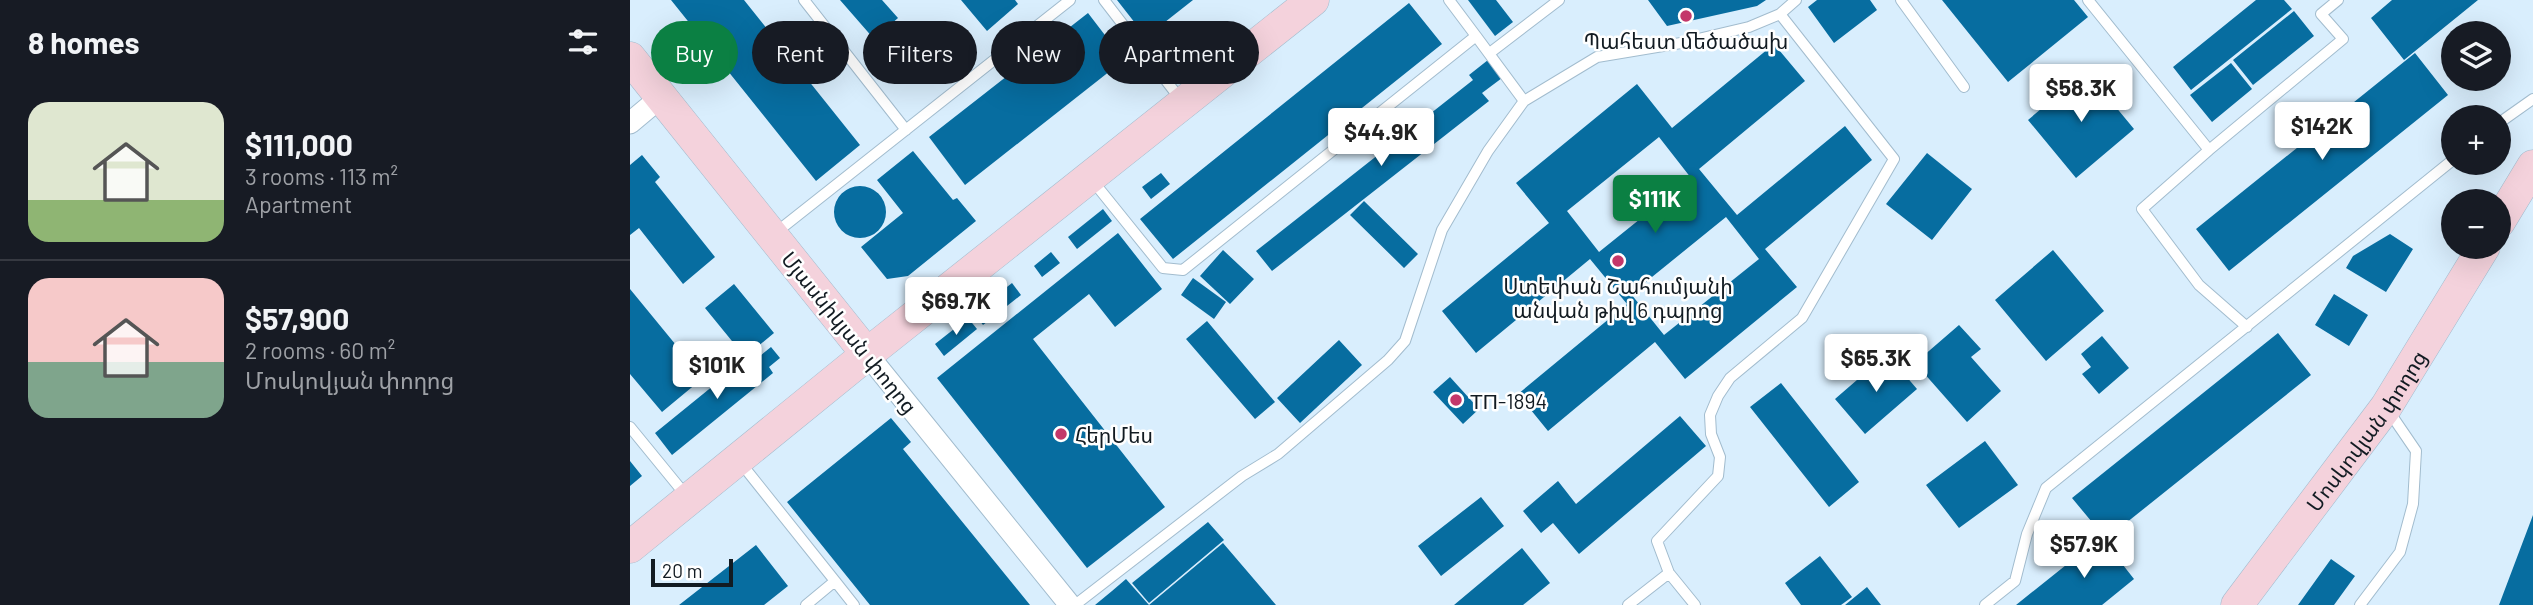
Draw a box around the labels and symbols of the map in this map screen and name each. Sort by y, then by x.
marker: Պահեստ մեծածախ [1678,8,1694,24]
place label: Պահեստ մեծածախ [1584,28,1788,54]
pin: $58.3K [2024,64,2138,124]
pin: $142K [2273,102,2371,162]
pin: $44.9K [1324,108,1438,168]
pin: $111K [1606,176,1704,235]
street label: Մյասնիկյան փողոց [776,246,923,419]
marker: Ստեփան Շահումյանի անվան թիվ 6 դպրոց [1610,253,1626,269]
place label: Ստեփան Շահումյանի անվան թիվ 6 դպրոց [1503,273,1733,323]
pin: $69.7K [899,278,1013,337]
pin: $65.3K [1819,334,1933,394]
pin: $101K [668,342,766,401]
street label: Մոսկովյան փողոց [2300,345,2431,516]
place label: ТП-1894 [1470,388,1547,413]
marker: ТП-1894 [1448,392,1464,408]
place label: ՀերՄես [1075,422,1153,448]
marker: ՀերՄես [1053,426,1069,442]
pin: $57.9K [2027,520,2141,580]
scale bar [651,556,733,588]

